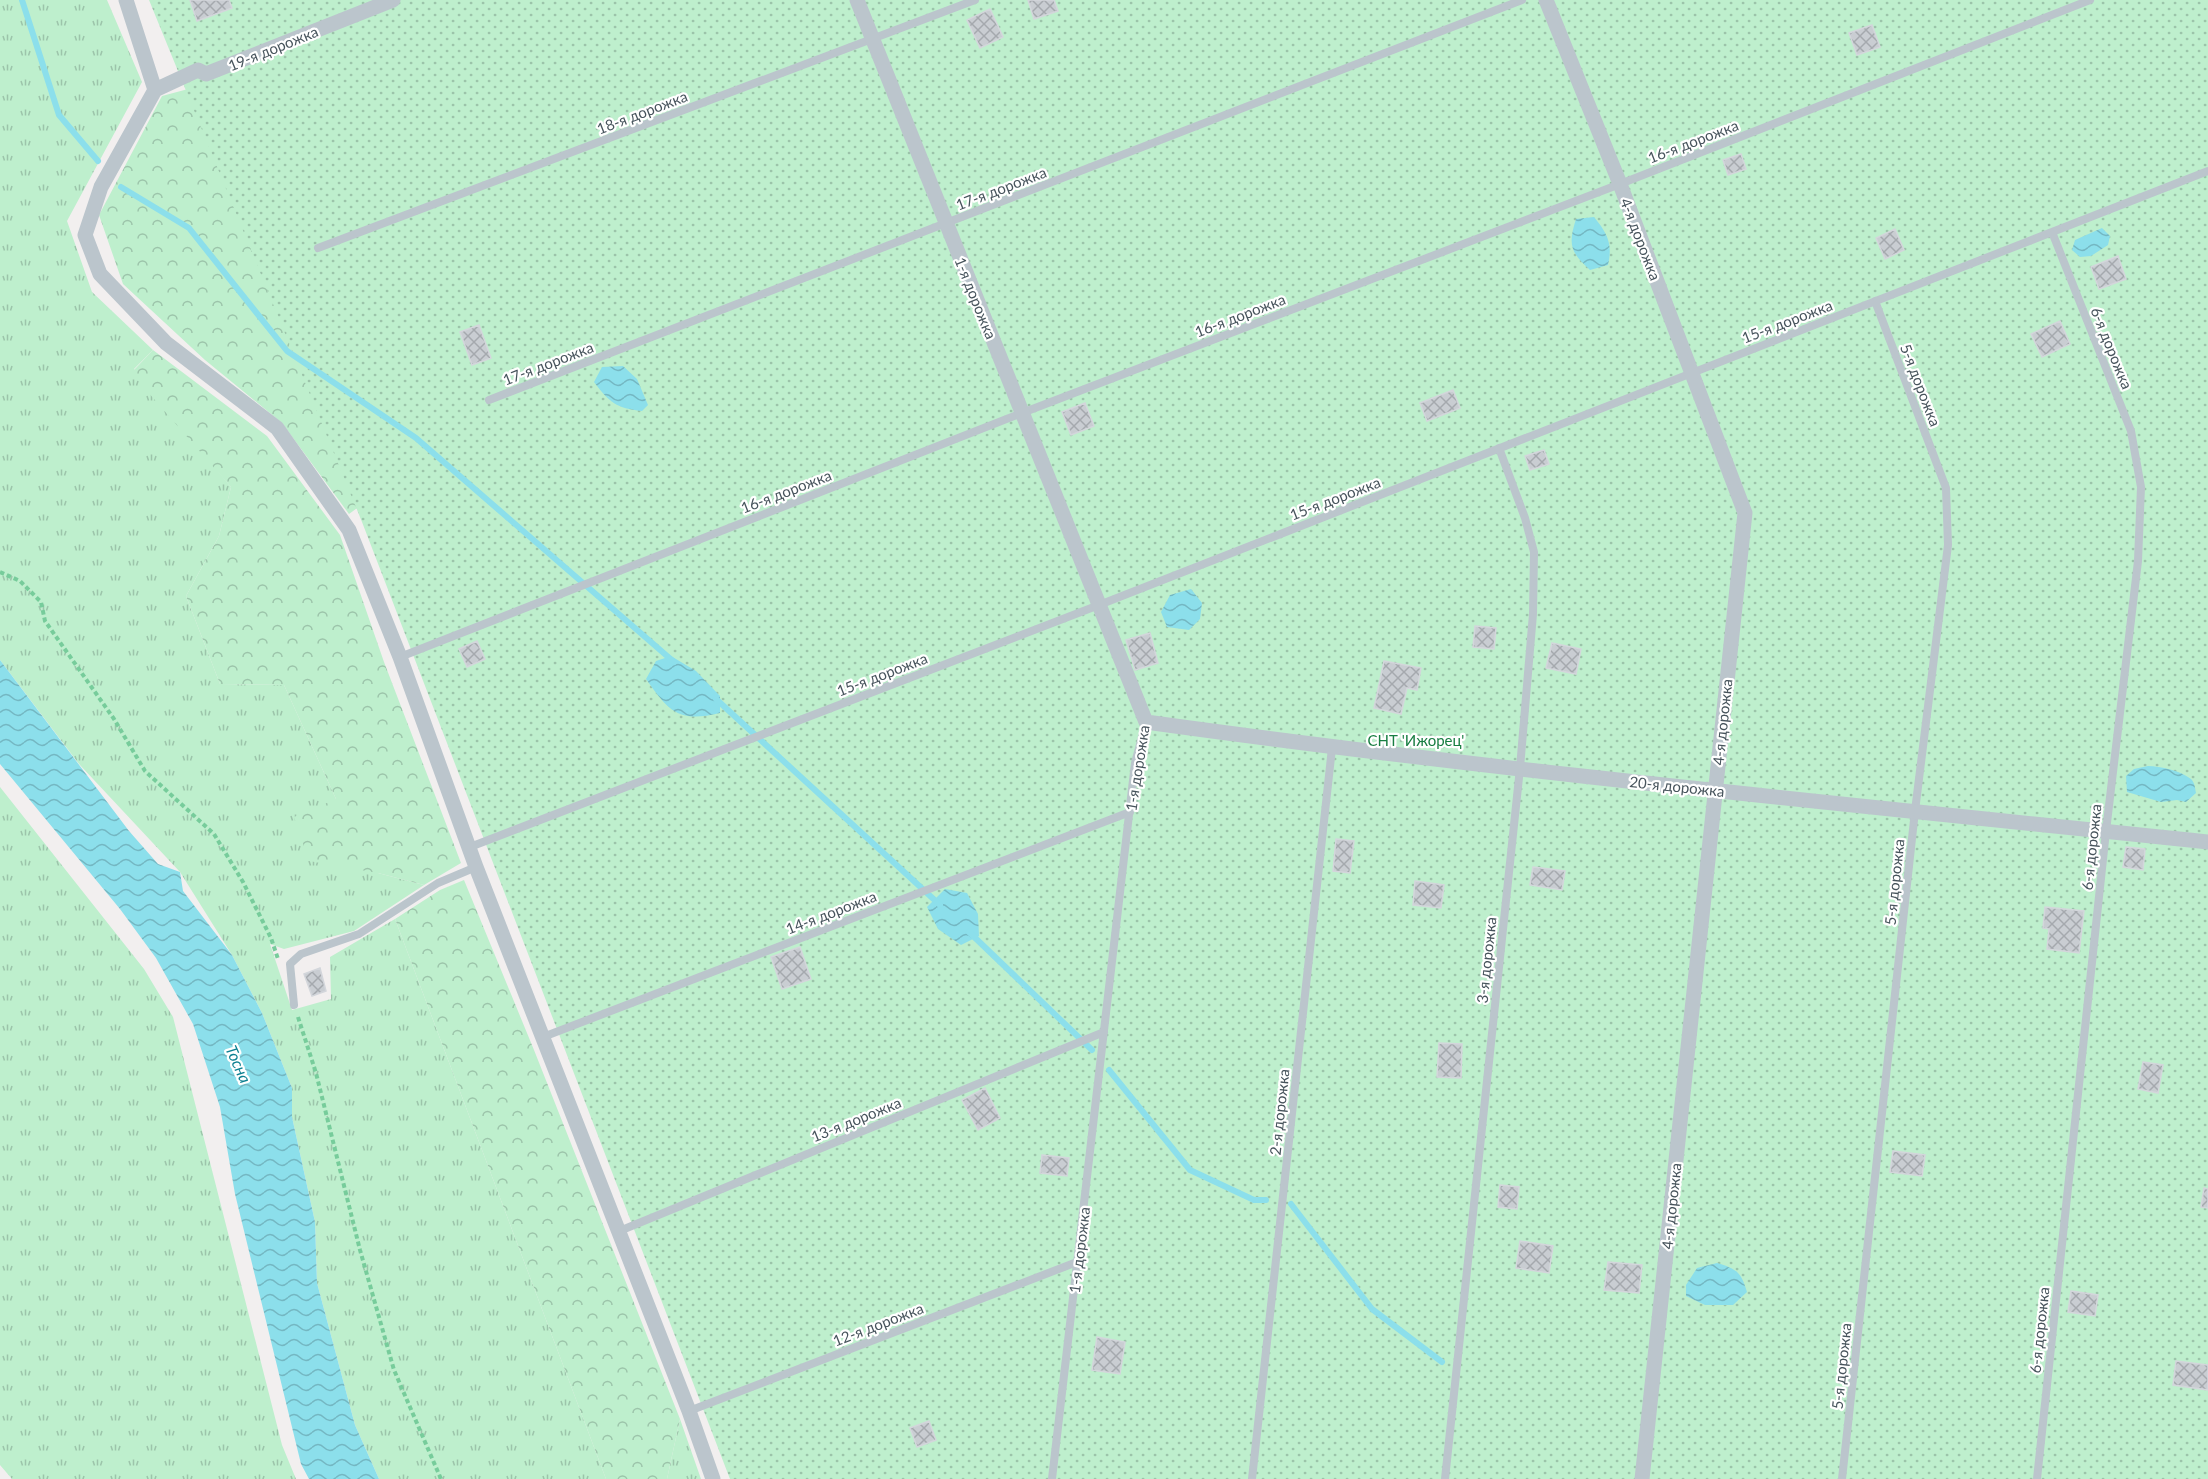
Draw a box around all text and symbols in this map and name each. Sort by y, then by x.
street label: 19-я дорожка [225,22,321,74]
street label: 18-я дорожка [594,86,690,138]
street label: 16-я дорожка [1645,115,1741,167]
street label: 17-я дорожка [953,162,1049,214]
street label: 4-я дорожка [1617,195,1665,283]
street label: 1-я дорожка [951,254,1001,342]
street label: 16-я дорожка [1192,289,1288,341]
street label: 15-я дорожка [1739,295,1835,347]
street label: 6-я дорожка [2087,304,2137,392]
street label: 17-я дорожка [500,337,596,389]
street label: 5-я дорожка [1897,341,1945,429]
street label: 16-я дорожка [738,465,834,517]
street label: 15-я дорожка [1287,472,1383,524]
street label: 15-я дорожка [834,648,930,700]
street label: 4-я дорожка [1709,678,1735,766]
street label: 1-я дорожка [1121,724,1153,812]
park label: СНТ 'Ижорец' [1368,731,1464,749]
street label: 20-я дорожка [1629,772,1725,800]
street label: 6-я дорожка [2078,803,2104,891]
street label: 5-я дорожка [1881,838,1907,926]
street label: 14-я дорожка [783,886,879,938]
street label: 3-я дорожка [1473,916,1499,1004]
water label: Тосна [222,1042,256,1086]
street label: 2-я дорожка [1266,1068,1292,1156]
street label: 13-я дорожка [808,1093,904,1145]
street label: 4-я дорожка [1658,1162,1684,1250]
street label: 1-я дорожка [1065,1206,1093,1294]
street label: 6-я дорожка [2026,1286,2052,1374]
street label: 12-я дорожка [830,1298,926,1350]
street label: 5-я дорожка [1828,1322,1854,1410]

